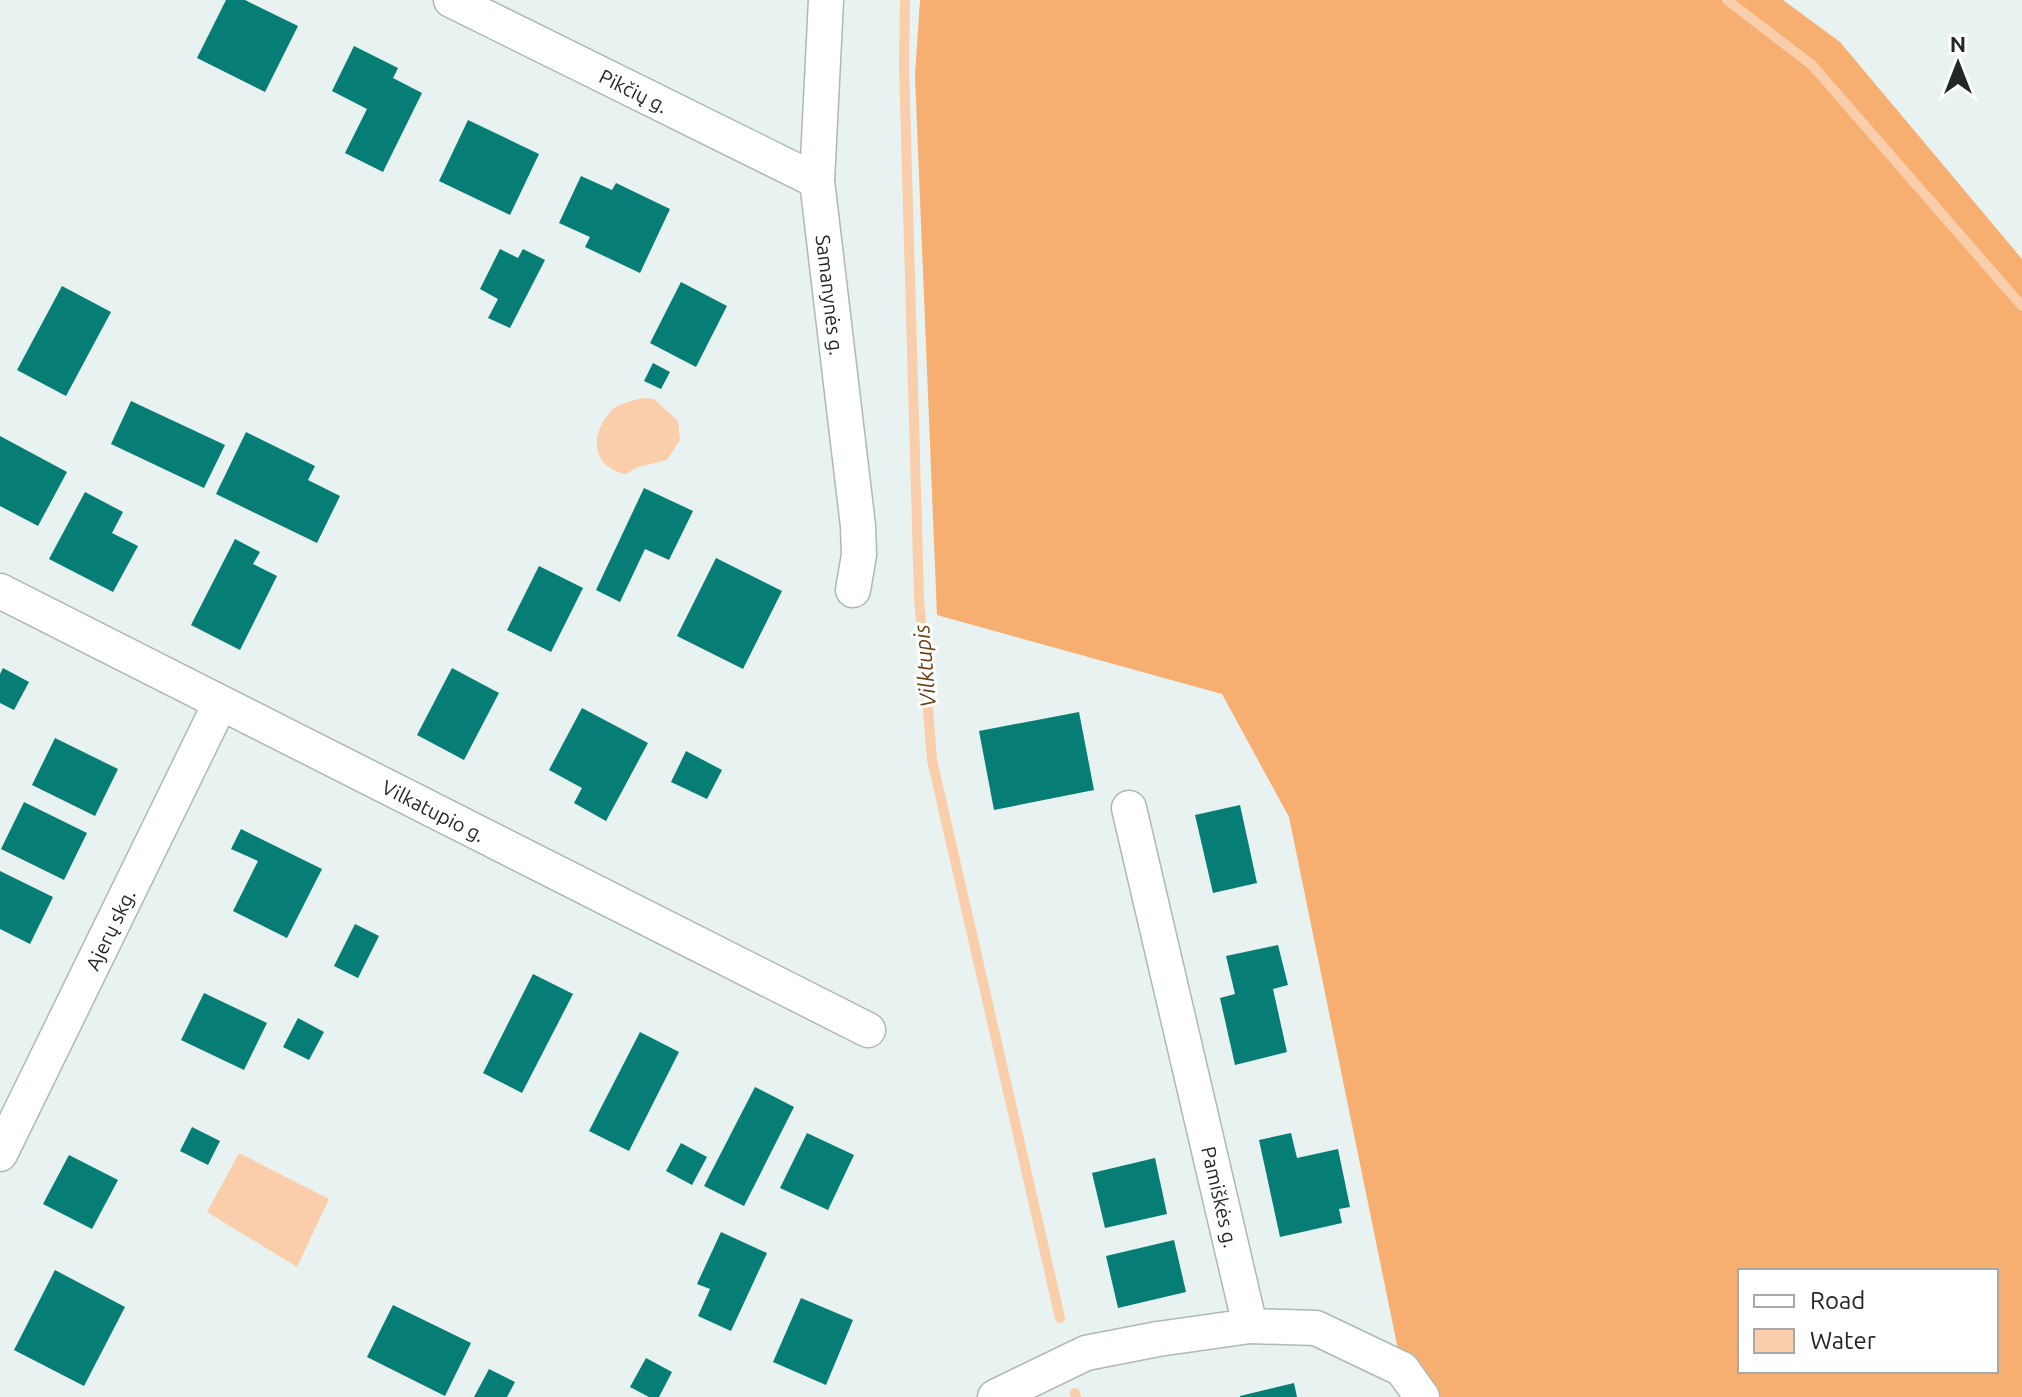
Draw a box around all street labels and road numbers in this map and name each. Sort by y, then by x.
street label: Pikčių g. [596,64,672,117]
street label: Samanynės g. [812,233,849,357]
street label: Vilkatupio g. [378,775,489,846]
street label: Ajerų skg. [80,885,139,974]
street label: Pamiškės g. [1197,1144,1243,1250]

